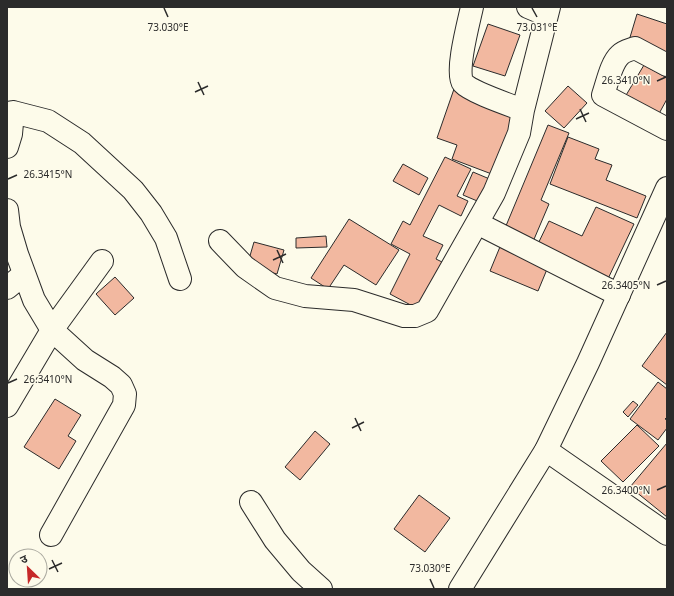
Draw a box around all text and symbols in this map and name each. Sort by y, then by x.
text: 73.030°E [147,20,189,34]
text: 73.031°E [516,20,558,34]
text: 26.3410°N [602,73,650,87]
text: 26.3415°N [24,167,72,181]
text: 26.3405°N [602,278,650,292]
text: 26.3410°N [24,372,72,386]
text: 26.3400°N [602,483,650,497]
north arrow [8,548,48,588]
text: उ [17,550,30,567]
text: 73.030°E [409,561,451,575]

